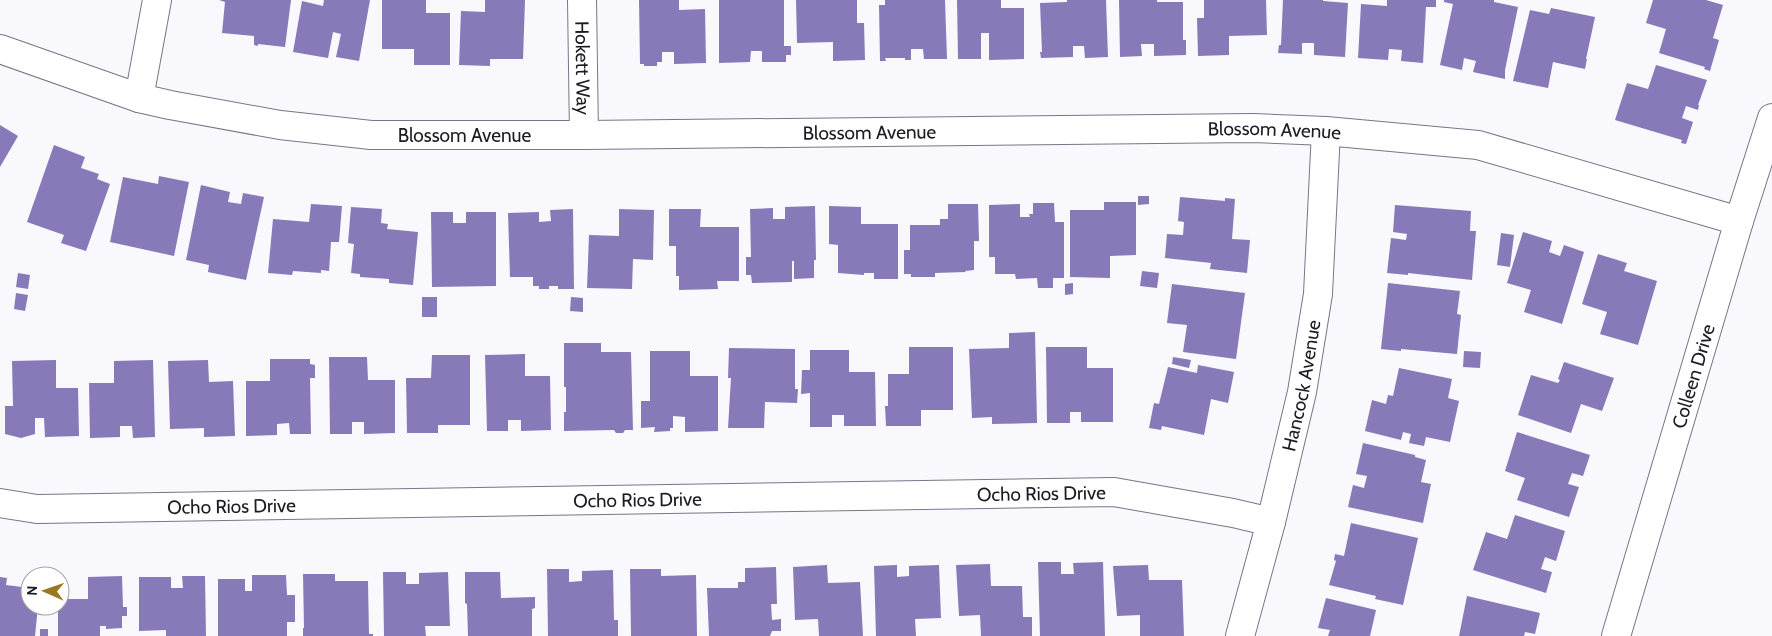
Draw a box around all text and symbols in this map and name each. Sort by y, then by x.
street label: Hokett Way [570,21,595,116]
street label: Blossom Avenue [1208,117,1342,144]
street label: Blossom Avenue [803,120,937,145]
street label: Blossom Avenue [398,124,532,147]
street label: Hancock Avenue [1277,318,1326,454]
street label: Colleen Drive [1667,321,1720,431]
street label: Ocho Rios Drive [977,481,1106,506]
street label: Ocho Rios Drive [573,488,702,513]
street label: Ocho Rios Drive [167,494,296,519]
north arrow [20,566,70,616]
text: N [23,585,41,596]

